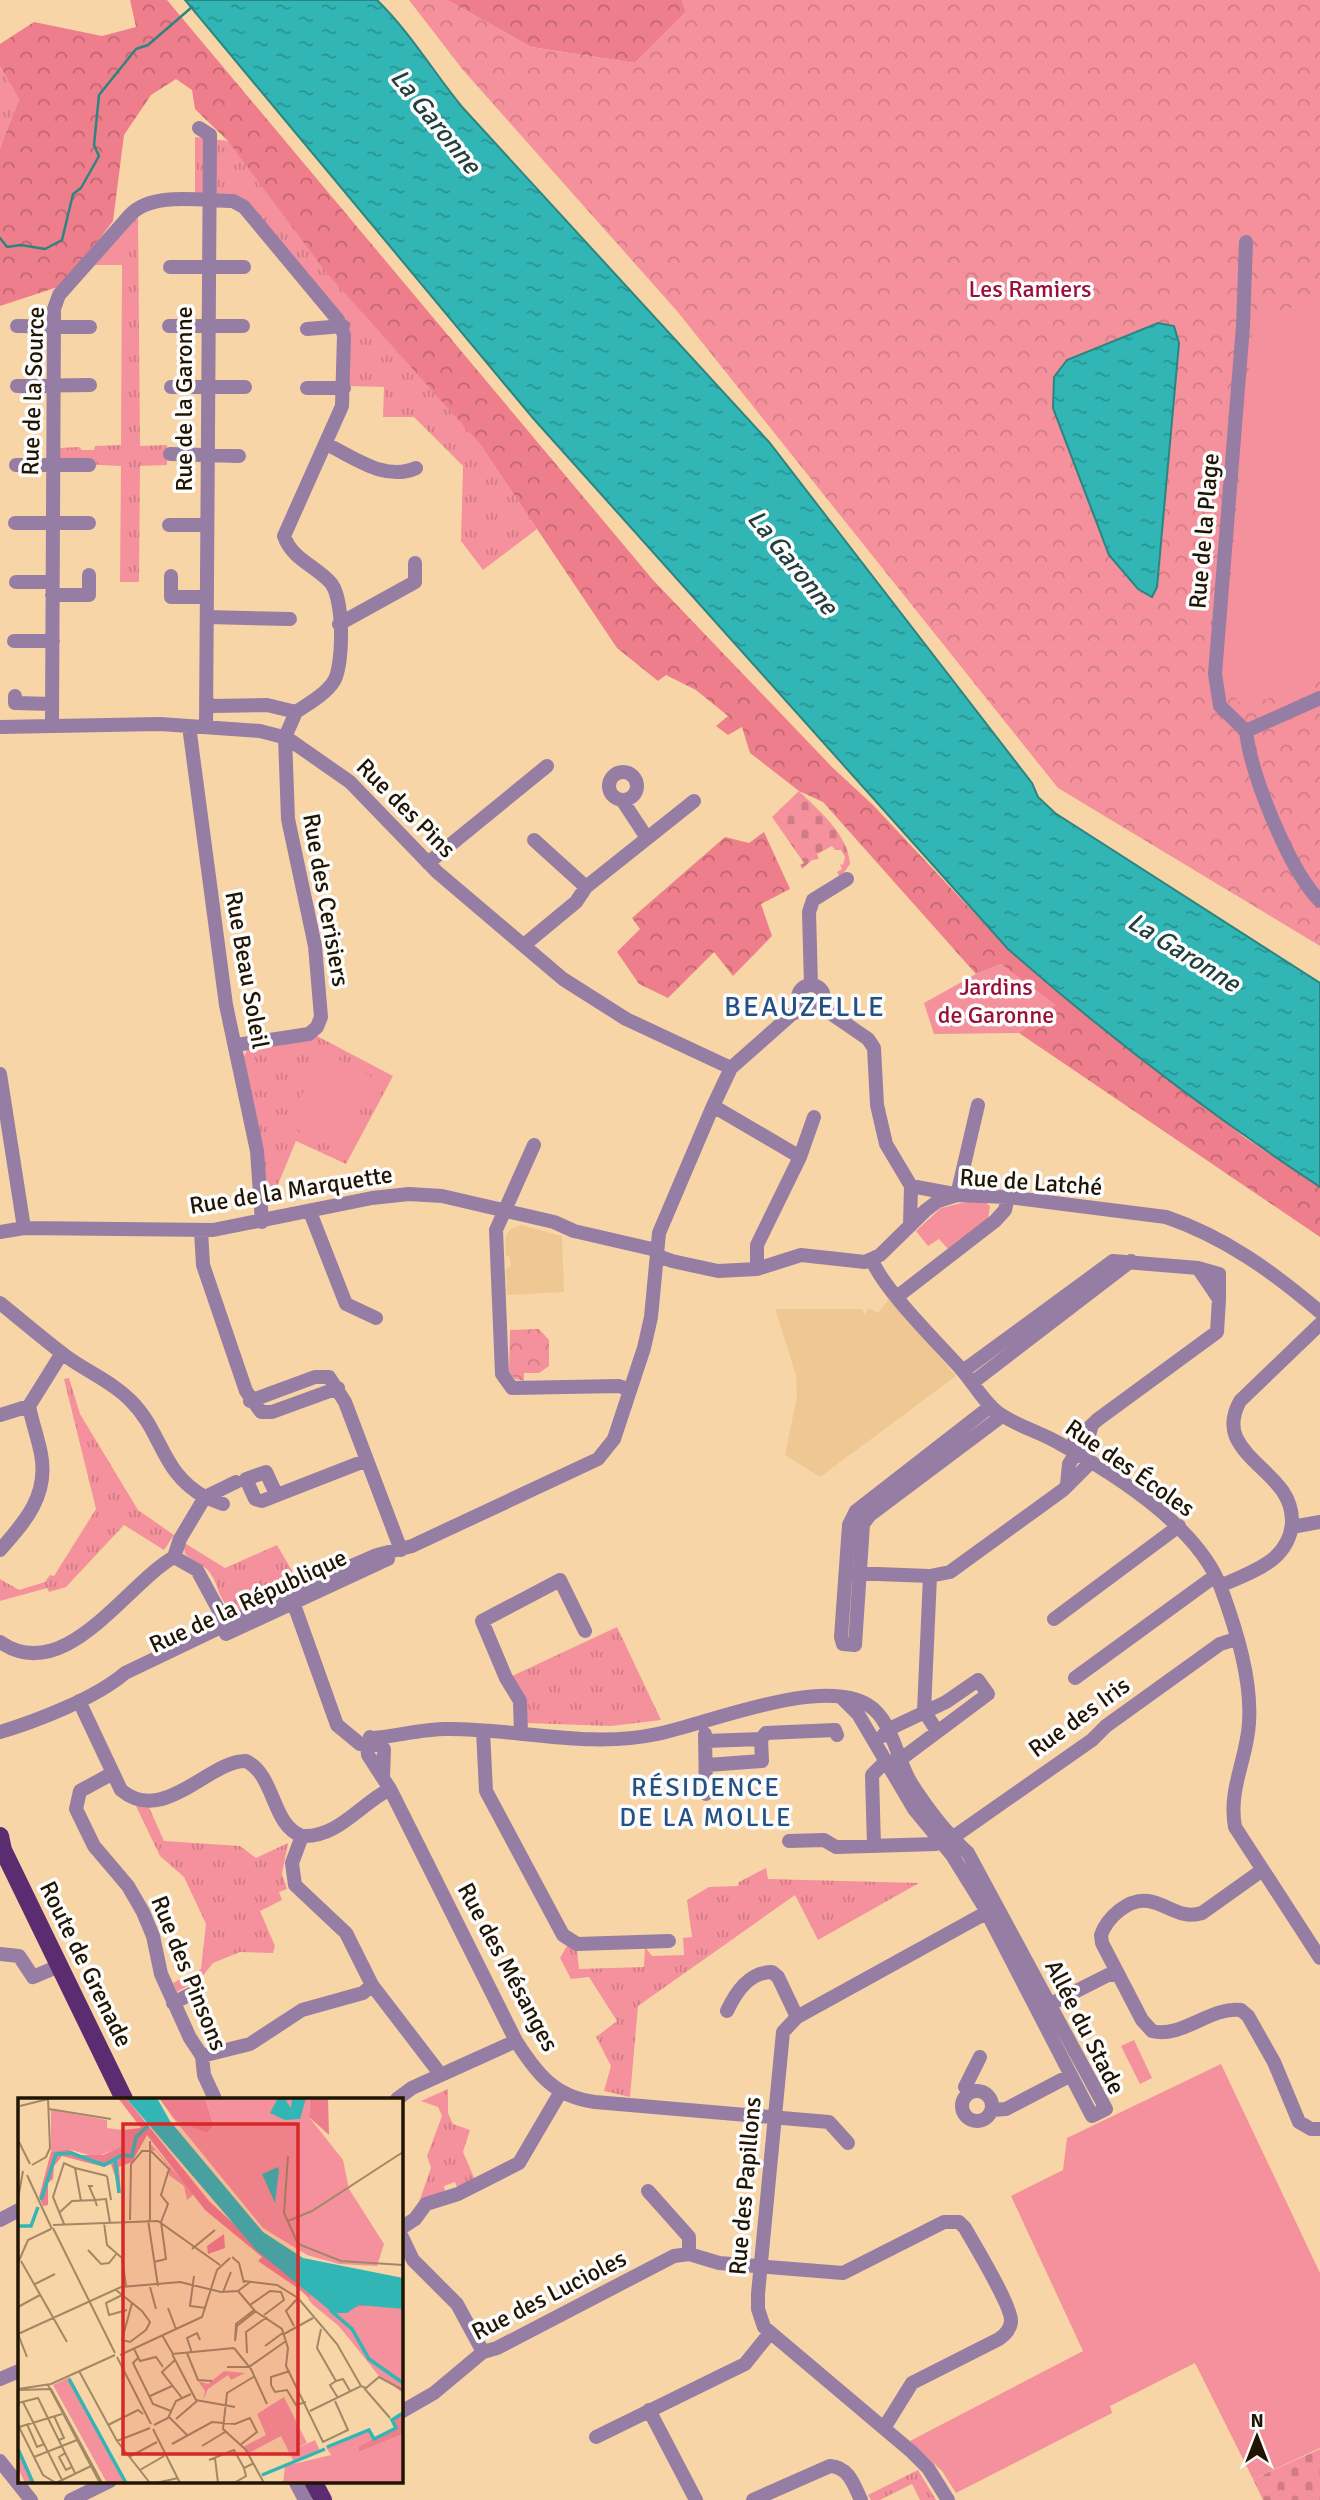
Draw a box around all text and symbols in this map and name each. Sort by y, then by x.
water label: La Garonne [383,63,489,182]
park label: Les Ramiers [968,274,1092,304]
street label: Rue de la Source [15,306,51,476]
street label: Rue de la Garonne [169,306,199,492]
street label: Rue de la Plage [1182,452,1226,610]
water label: La Garonne [740,504,846,623]
street label: Rue des Pins [350,752,462,864]
street label: Rue des Cerisiers [296,811,356,989]
street label: Rue Beau Soleil [218,889,276,1051]
water label: La Garonne [1122,906,1247,1001]
park label: Jardins de Garonne [938,972,1054,1030]
district label: BEAUZELLE [724,990,886,1024]
street label: Rue de la Marquette [187,1159,395,1221]
street label: Rue de Latché [959,1162,1103,1202]
street label: Rue des Écoles [1060,1412,1200,1524]
street label: Rue de la République [144,1542,352,1660]
street label: Rue des Iris [1022,1670,1136,1764]
district label: RÉSIDENCE DE LA MOLLE [619,1772,793,1834]
street label: Route de Grenade [33,1876,139,2052]
street label: Rue des Mésanges [451,1877,565,2057]
street label: Rue des Pinsons [144,1891,234,2055]
street label: Allée du Stade [1038,1955,1132,2099]
street label: Rue des Papillons [722,2096,768,2276]
inset map [18,2098,402,2482]
street label: Rue des Lucioles [467,2243,631,2347]
north arrow [1222,2402,1292,2472]
text: N [1250,2409,1264,2433]

